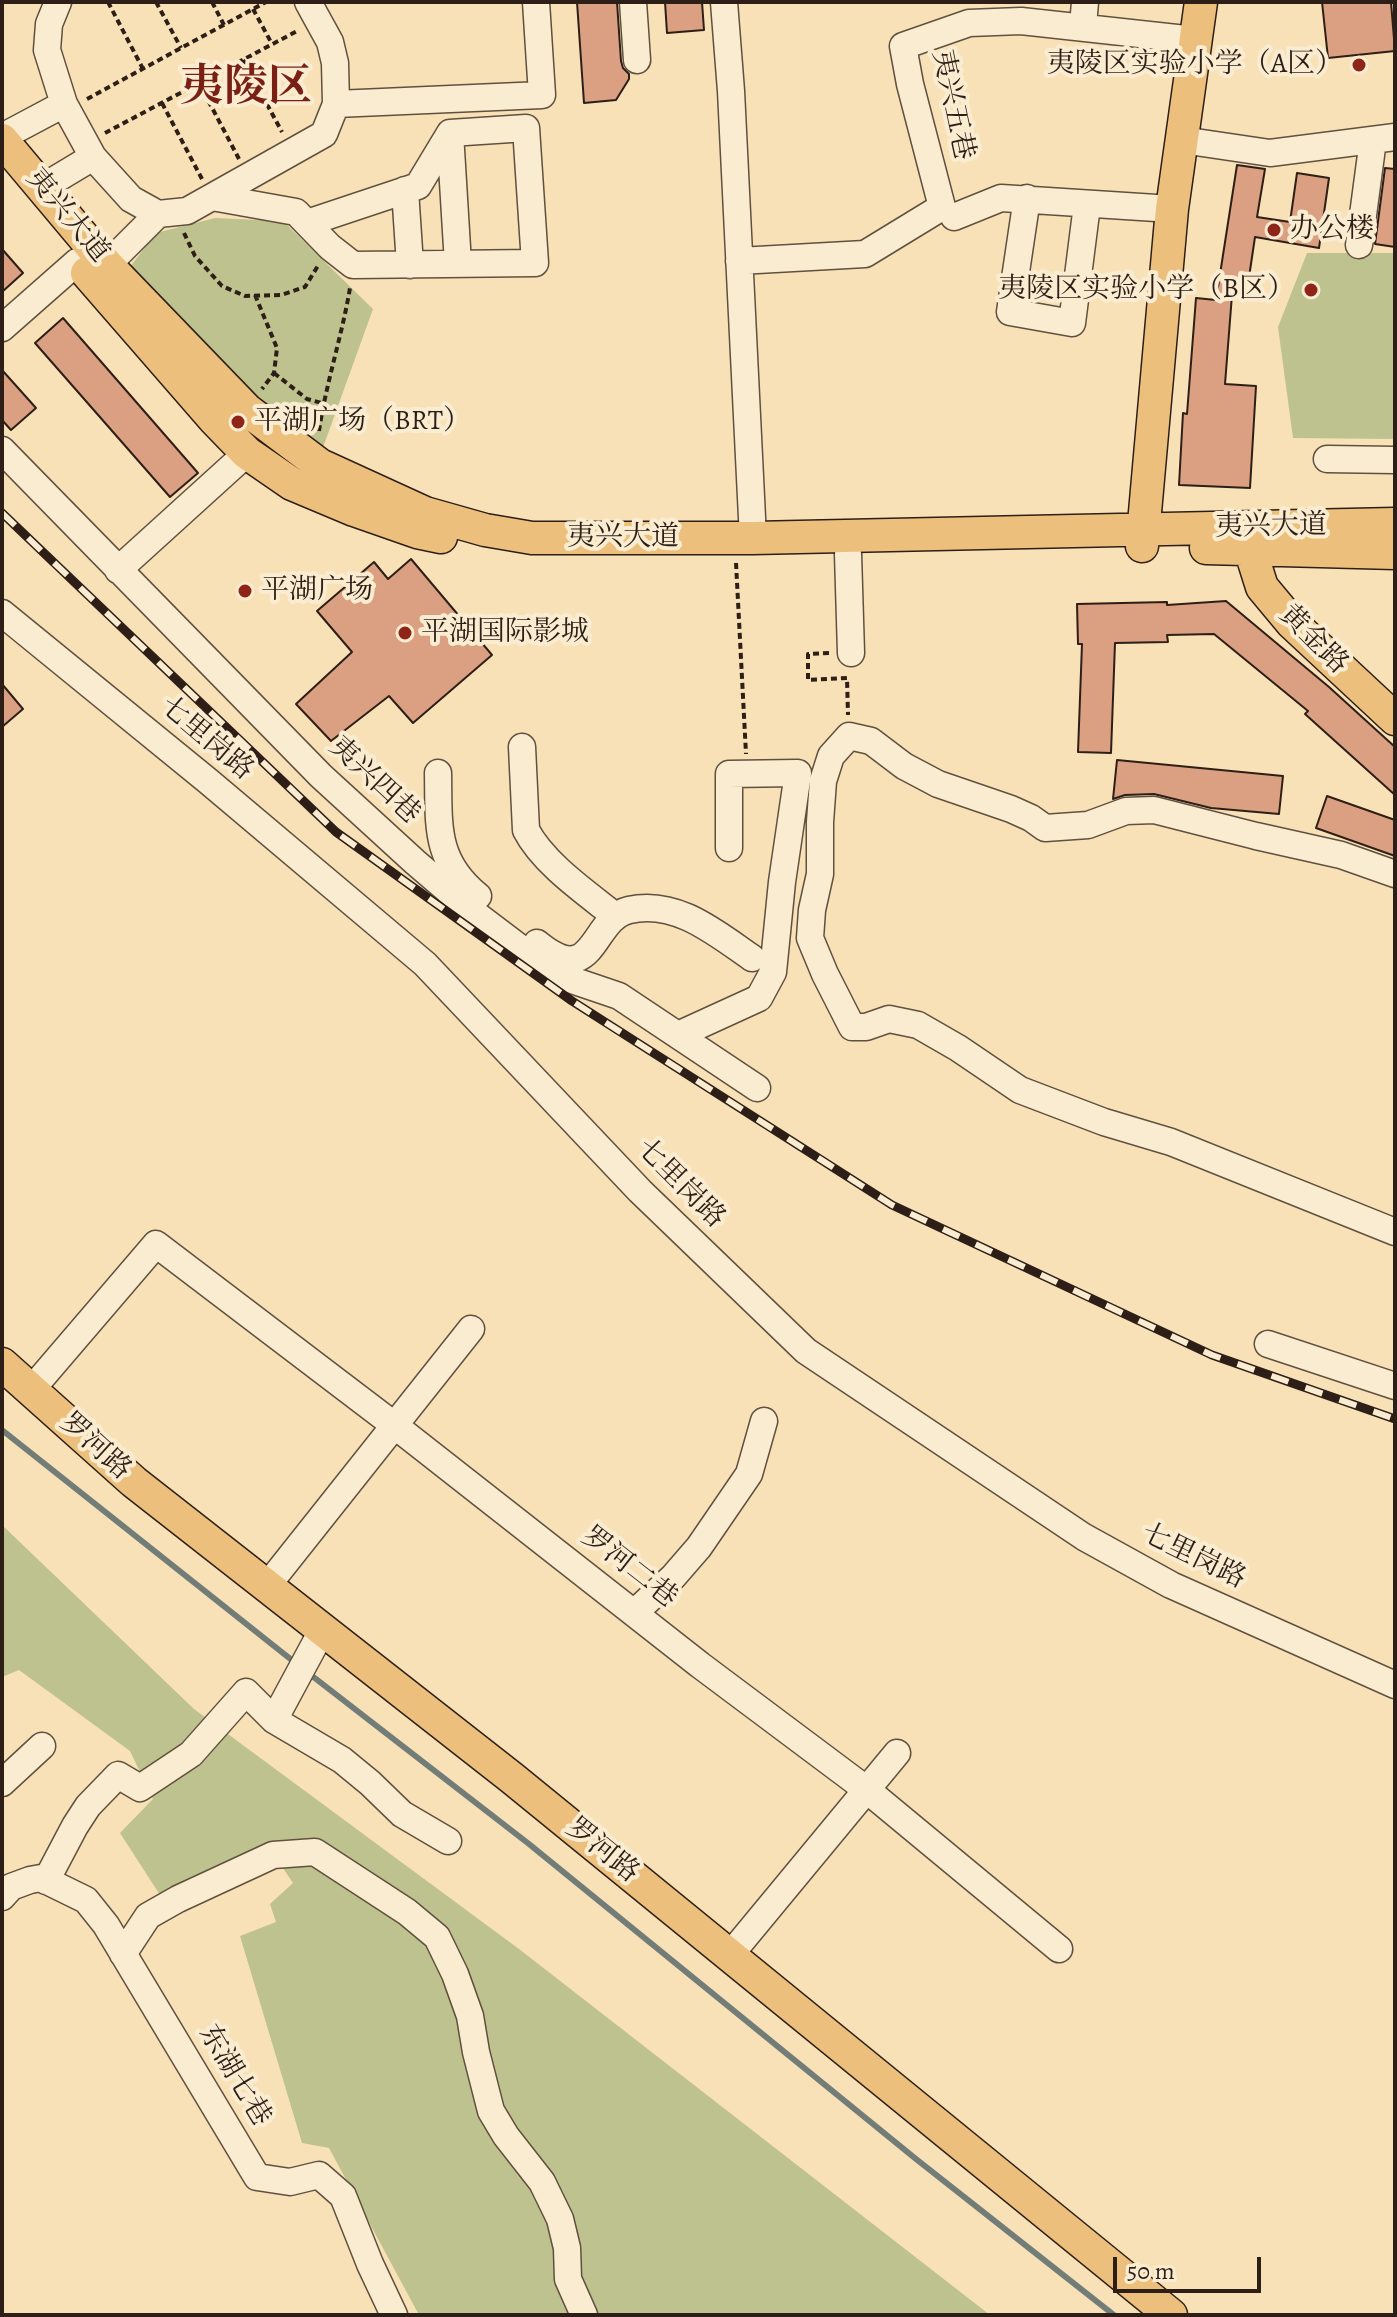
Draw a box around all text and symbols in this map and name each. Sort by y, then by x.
street label: 夷兴五巷 [924,47,980,163]
place label: 夷陵区实验小学（A区） [1047,48,1343,82]
marker: 夷陵区实验小学（A区） [1350,56,1368,74]
district label: 夷陵区 [180,63,312,115]
street label: 夷兴大道 [18,162,116,270]
place label: 办公楼 [1290,213,1374,247]
marker: 办公楼 [1265,221,1283,239]
place label: 夷陵区实验小学（B区） [998,273,1295,307]
marker: 夷陵区实验小学（B区） [1302,281,1320,299]
place label: 平湖广场（BRT） [254,405,471,439]
marker: 平湖广场（BRT） [229,413,247,431]
street label: 夷兴大道 [1215,509,1327,545]
street label: 夷兴大道 [567,521,679,555]
place label: 平湖广场 [261,574,373,608]
marker: 平湖广场 [236,582,254,600]
street label: 黄金路 [1271,598,1355,682]
place label: 平湖国际影城 [421,616,589,650]
marker: 平湖国际影城 [396,624,414,642]
street label: 七里岗路 [152,690,260,788]
street label: 夷兴四巷 [322,731,426,831]
street label: 七里岗路 [629,1133,731,1235]
street label: 罗河路 [53,1406,137,1488]
street label: 七里岗路 [1135,1517,1251,1597]
street label: 罗河二巷 [575,1520,683,1616]
street label: 罗河路 [559,1812,645,1890]
street label: 东湖七巷 [191,2019,277,2133]
scale bar [1117,2241,1265,2291]
text: 50 m [1127,2255,1175,2287]

